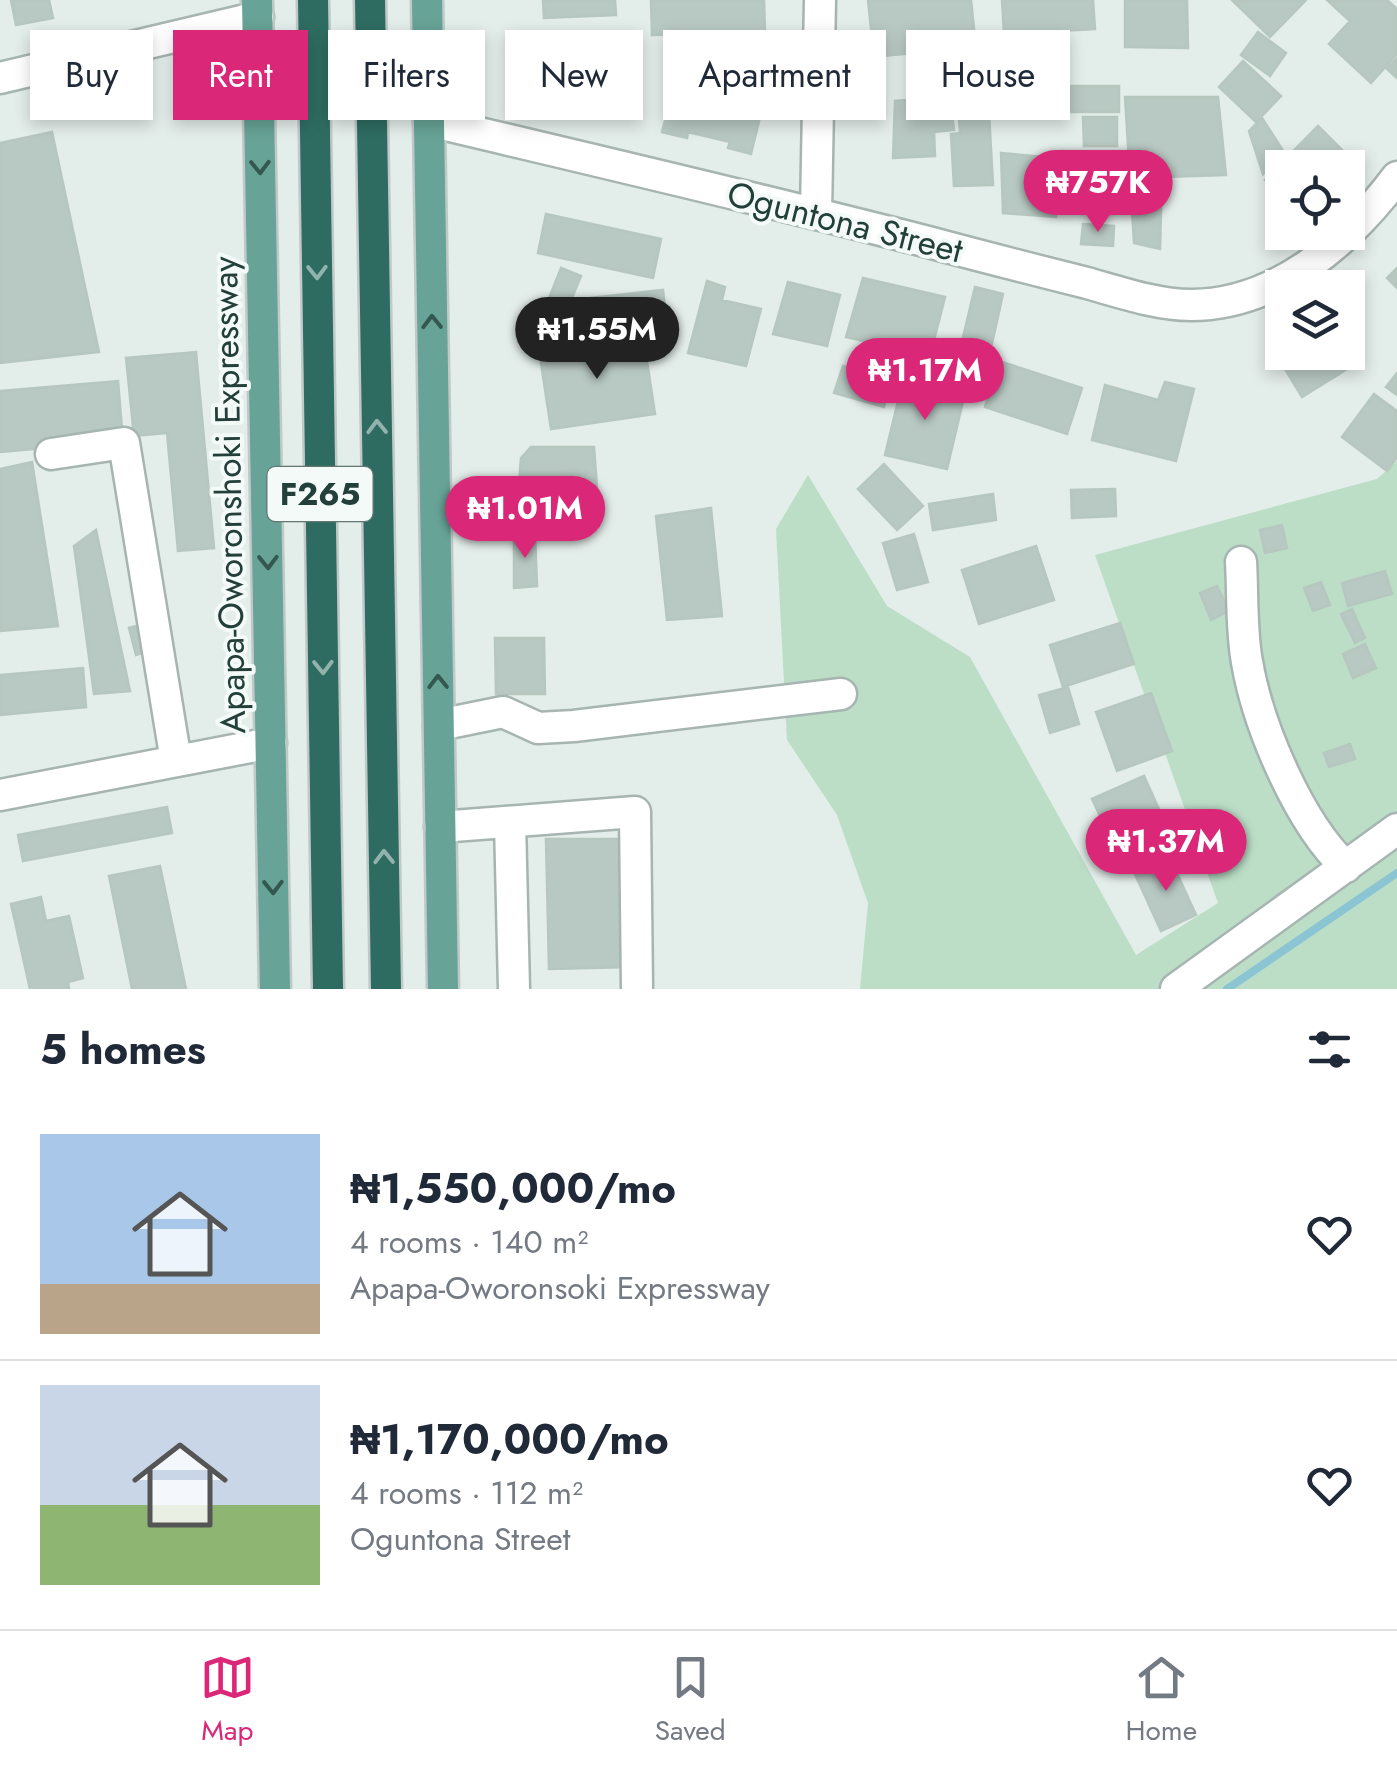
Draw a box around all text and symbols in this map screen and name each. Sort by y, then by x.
chip: Buy [30,30,153,120]
chip: Rent [173,30,308,120]
chip: Filters [328,30,485,120]
chip: New [505,30,643,120]
chip: Apartment [663,30,886,120]
chip: House [906,30,1070,120]
pin: ₦757K [1028,150,1168,235]
map controls [1265,150,1365,370]
button: locate [1265,150,1365,250]
text: ₦757K [1046,159,1150,205]
one-way arrow [250,160,271,176]
street label: Oguntona Street [722,169,969,276]
street label: Apapa-Oworonshoki Expressway [200,255,258,734]
one-way arrow [306,266,328,281]
button: layers [1265,270,1365,370]
pin: ₦1.55M [516,297,678,382]
text: ₦1.55M [537,306,657,352]
one-way arrow [422,313,443,329]
pin: ₦1.17M [844,338,1006,423]
text: ₦1.17M [868,347,982,393]
one-way arrow [366,418,387,434]
road number: F265 [268,467,372,521]
pin: ₦1.01M [444,476,606,561]
text: ₦1.01M [467,485,583,531]
one-way arrow [257,555,278,571]
one-way arrow [312,660,334,676]
one-way arrow [427,673,449,688]
pin: ₦1.37M [1085,809,1247,894]
text: ₦1.37M [1108,818,1224,864]
one-way arrow [373,848,394,864]
one-way arrow [263,880,284,896]
text: 5 homes [40,1019,206,1080]
icon: filters [1302,1022,1357,1077]
text: ₦1,550,000/mo [350,1158,676,1219]
icon: home [120,1174,240,1294]
icon: heart [1302,1207,1357,1262]
text: 4 rooms · 140 m² [350,1219,588,1265]
text: Apapa-Oworonsoki Expressway [350,1265,770,1311]
text: ₦1,170,000/mo [350,1409,669,1470]
icon: home [120,1425,240,1545]
icon: heart [1302,1458,1357,1513]
text: 4 rooms · 112 m² [350,1470,583,1516]
text: Oguntona Street [350,1516,570,1562]
tab: Map [200,1650,255,1751]
tab: Saved [655,1650,726,1751]
tab: Home [1125,1650,1197,1751]

